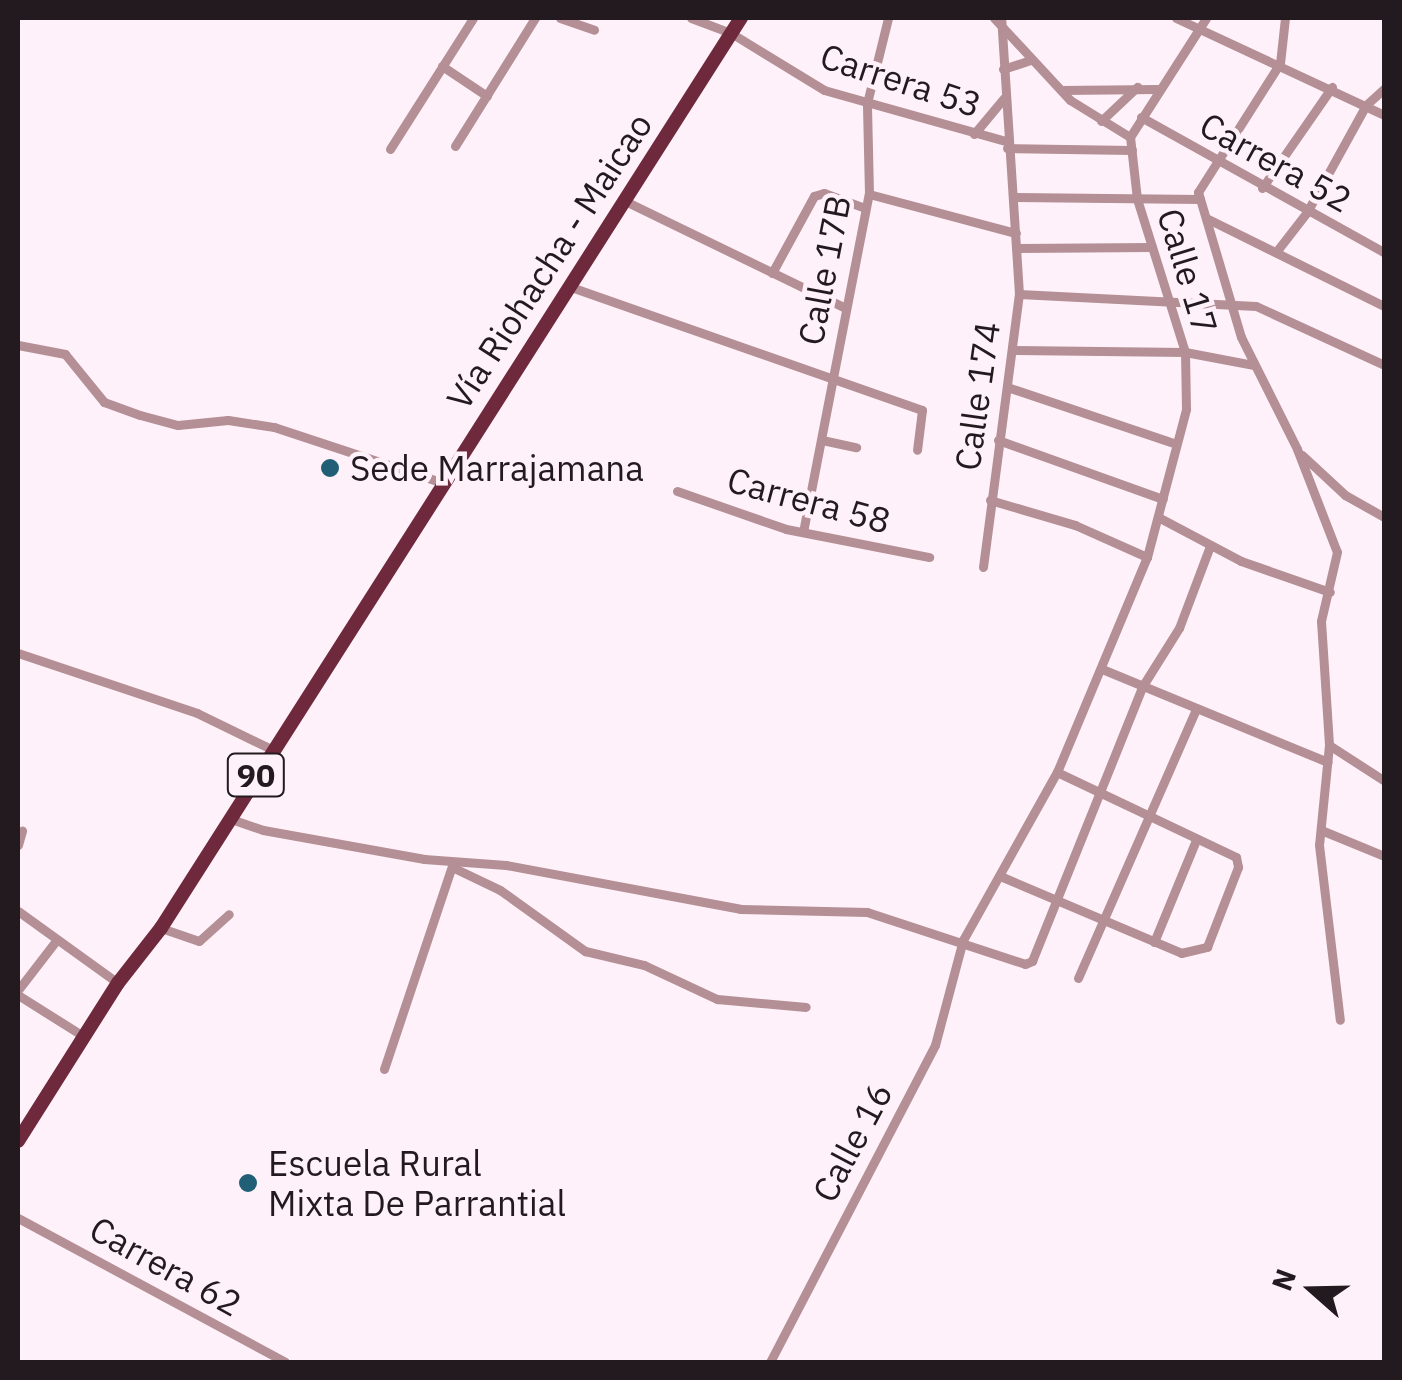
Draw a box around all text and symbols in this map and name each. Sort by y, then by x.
street label: Carrera 53 [815,34,987,126]
street label: Carrera 52 [1193,103,1359,221]
street label: Vía Riohacha - Maicao [438,105,660,417]
street label: Calle 17B [789,192,859,348]
street label: Calle 17 [1149,203,1227,339]
street label: Calle 174 [946,319,1008,473]
place label: Sede Marrajamana [350,447,644,489]
marker: Sede Marrajamana [319,457,341,479]
street label: Carrera 58 [723,458,895,542]
road number: 90 [226,748,286,802]
street label: Calle 16 [803,1075,901,1209]
place label: Escuela Rural Mixta De Parrantial [268,1142,566,1224]
marker: Escuela Rural Mixta De Parrantial [237,1172,259,1194]
street label: Carrera 62 [83,1207,249,1325]
north arrow [1262,1240,1362,1340]
text: N [1262,1264,1304,1295]

